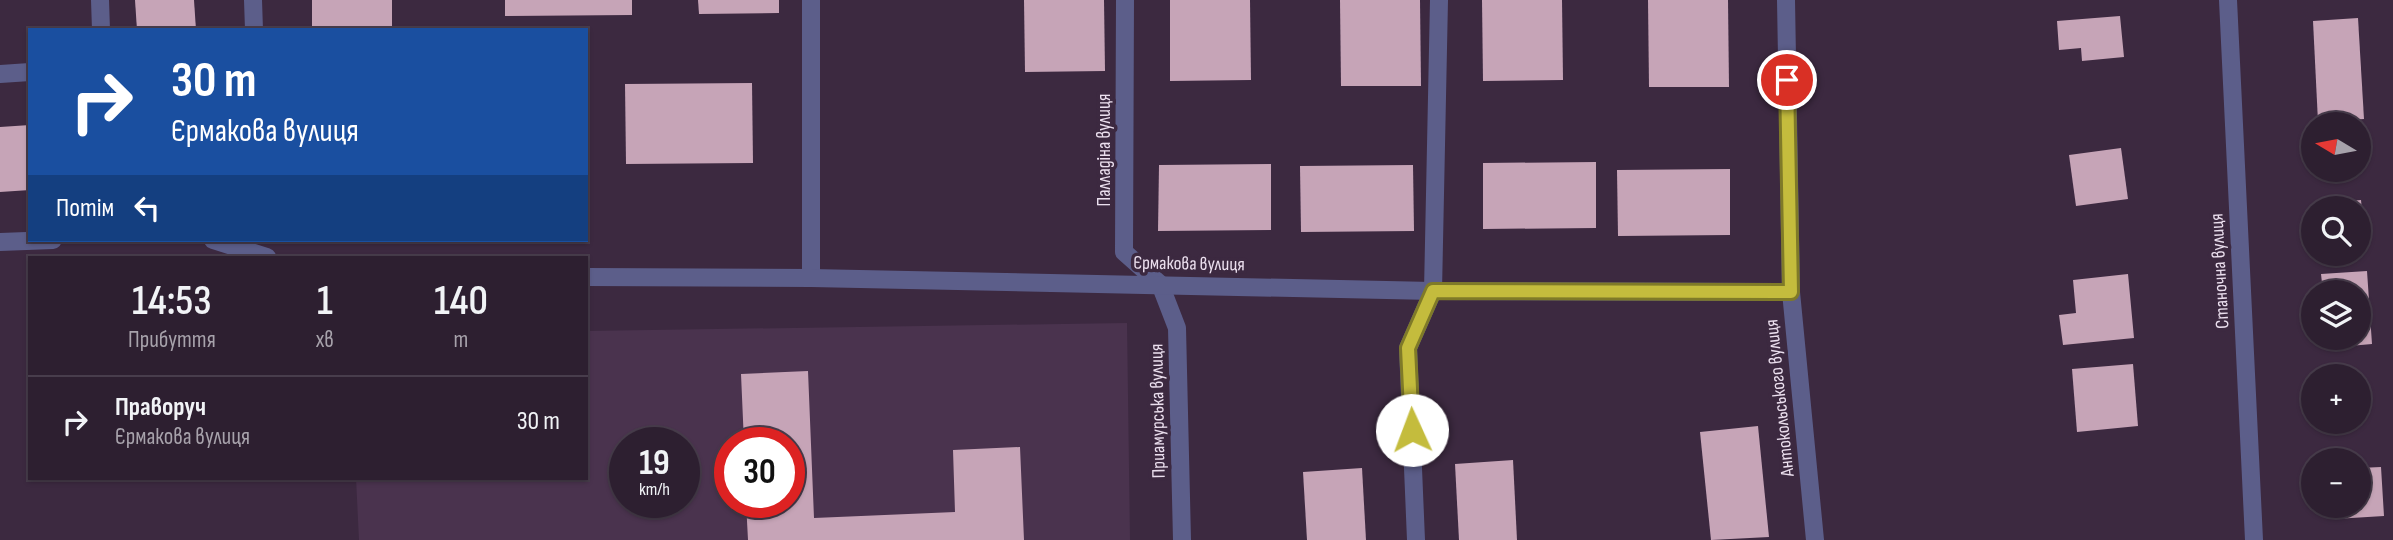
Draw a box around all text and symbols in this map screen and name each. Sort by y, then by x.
pin [1757,50,1817,110]
text: 30 m [171,52,256,111]
icon: right [56,56,147,147]
icon: arrive [1768,61,1806,99]
street label: Палладіна вулиця [1093,93,1116,207]
text: Єрмакова вулиця [171,112,359,151]
north arrow [2301,112,2371,182]
map controls [2301,112,2371,518]
icon: left [128,189,166,227]
text: Потім [56,193,114,224]
button: search [2301,196,2371,266]
street label: Станочна вулиця [2205,213,2235,329]
street label: Єрмакова вулиця [1133,252,1245,276]
text: 14:53 [132,276,212,327]
text: 1 [317,276,333,327]
text: 140 [434,276,488,327]
button: layers [2301,280,2371,350]
street label: Антокольського вулиця [1760,318,1800,479]
text: Прибуття [128,326,216,354]
text: хв [316,326,334,354]
text: m [454,326,468,354]
street label: Приамурська вулиця [1145,343,1171,479]
button: + [2301,364,2371,434]
text: Праворуч [115,392,206,423]
position arrow [1375,393,1449,467]
icon: right [56,403,94,441]
text: 30 m [517,406,560,437]
text: Єрмакова вулиця [115,423,250,451]
speed limit sign: 30 [714,427,805,518]
text: 19 [639,442,670,485]
button: − [2301,448,2371,518]
text: km/h [639,479,670,500]

